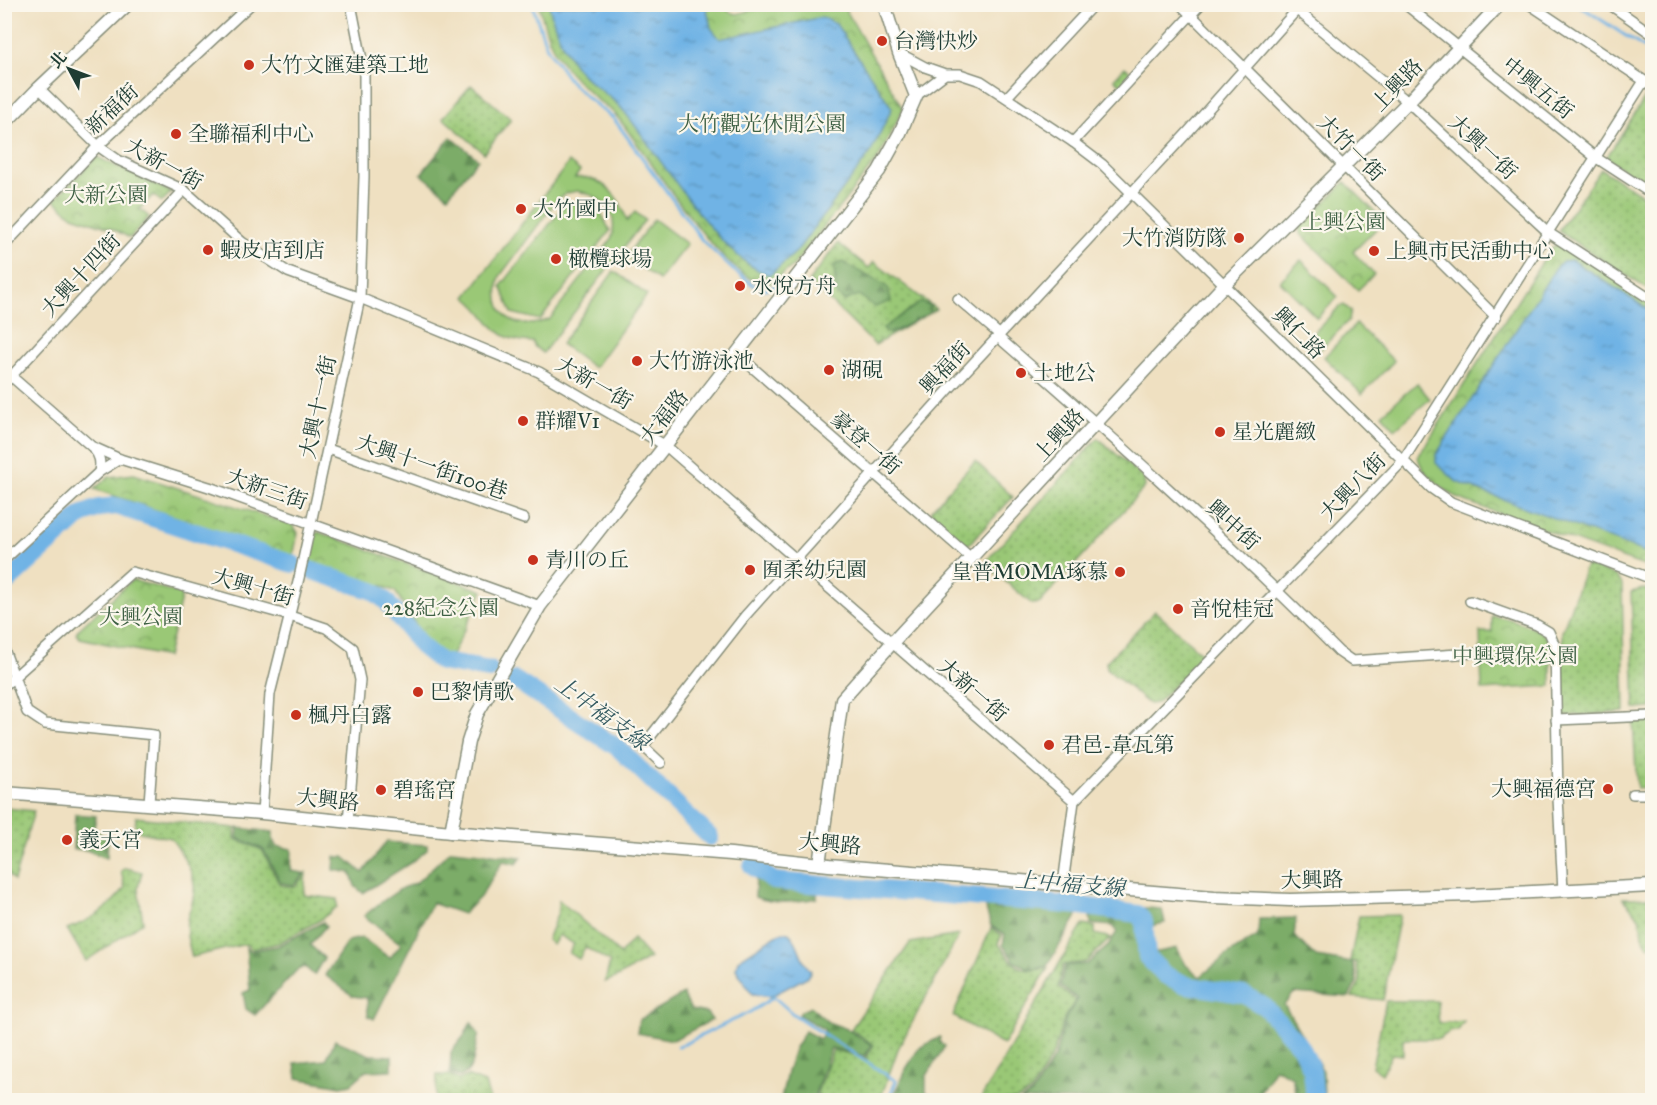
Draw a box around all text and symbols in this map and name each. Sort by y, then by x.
place label: 台灣快炒 [894,28,978,54]
marker: 台灣快炒 [875,34,889,48]
north arrow [39,39,99,99]
text: 北 [46,47,70,72]
street label: 中興五街 [1497,51,1579,125]
place label: 大竹文匯建築工地 [261,52,429,78]
street label: 上興路 [1366,53,1428,117]
marker: 大竹文匯建築工地 [242,58,256,72]
street label: 新福街 [80,78,144,140]
street label: 大竹一街 [1312,109,1390,187]
street label: 大興一街 [1443,109,1523,185]
park label: 大竹觀光休閒公園 [678,111,846,137]
place label: 全聯福利中心 [188,121,314,147]
marker: 全聯福利中心 [169,127,183,141]
street label: 大新一街 [121,132,207,196]
park label: 大新公園 [64,182,148,208]
place label: 大竹國中 [533,196,617,222]
marker: 大竹國中 [514,202,528,216]
park label: 上興公園 [1302,209,1386,235]
place label: 大竹消防隊 [1122,225,1227,251]
street label: 大興十四街 [36,228,126,322]
marker: 大竹消防隊 [1232,231,1246,245]
place label: 蝦皮店到店 [220,237,325,263]
place label: 上興市民活動中心 [1386,238,1554,264]
marker: 蝦皮店到店 [201,243,215,257]
marker: 上興市民活動中心 [1367,244,1381,258]
place label: 橄欖球場 [568,246,652,272]
marker: 橄欖球場 [549,252,563,266]
place label: 水悅方舟 [752,273,836,299]
marker: 水悅方舟 [733,279,747,293]
street label: 興仁路 [1268,302,1330,364]
street label: 興福街 [914,336,976,400]
place label: 大竹游泳池 [649,348,754,374]
street label: 大新一街 [551,351,637,415]
street label: 大興十一街 [294,353,342,461]
marker: 大竹游泳池 [630,354,644,368]
place label: 湖硯 [841,357,883,383]
place label: 土地公 [1033,360,1096,386]
marker: 湖硯 [822,363,836,377]
marker: 土地公 [1014,366,1028,380]
street label: 大福路 [634,384,694,450]
street label: 上興路 [1028,403,1090,467]
street label: 豪登一街 [826,406,906,480]
place label: 群耀V1 [535,408,600,434]
marker: 群耀V1 [516,414,530,428]
place label: 星光麗緻 [1232,419,1316,445]
marker: 星光麗緻 [1213,425,1227,439]
street label: 大興十一街100巷 [353,429,511,505]
street label: 大興八街 [1314,448,1392,526]
street label: 大新三街 [223,463,311,515]
street label: 興中街 [1201,494,1265,556]
place label: 青川の丘 [545,547,629,573]
marker: 青川の丘 [526,553,540,567]
place label: 囿柔幼兒園 [762,557,867,583]
place label: 皇普MOMA琢慕 [951,559,1108,585]
street label: 大興十街 [209,563,297,611]
marker: 囿柔幼兒園 [743,563,757,577]
marker: 皇普MOMA琢慕 [1113,565,1127,579]
park label: 228紀念公園 [383,595,499,621]
place label: 音悅桂冠 [1190,596,1274,622]
marker: 音悅桂冠 [1171,602,1185,616]
park label: 大興公園 [99,604,183,630]
park label: 中興環保公園 [1452,643,1578,669]
street label: 大新一街 [933,653,1013,727]
water label: 上中福支線 [550,670,656,757]
place label: 巴黎情歌 [430,679,514,705]
marker: 巴黎情歌 [411,685,425,699]
place label: 楓丹白露 [308,702,392,728]
marker: 楓丹白露 [289,708,303,722]
place label: 君邑-韋瓦第 [1061,732,1175,758]
marker: 君邑-韋瓦第 [1042,738,1056,752]
place label: 大興福德宮 [1491,776,1596,802]
place label: 碧瑤宮 [393,777,456,803]
marker: 大興福德宮 [1601,782,1615,796]
marker: 碧瑤宮 [374,783,388,797]
street label: 大興路 [295,784,361,816]
place label: 義天宮 [79,827,142,853]
street label: 大興路 [797,828,863,860]
marker: 義天宮 [60,833,74,847]
water label: 上中福支線 [1014,866,1128,902]
street label: 大興路 [1280,866,1344,894]

